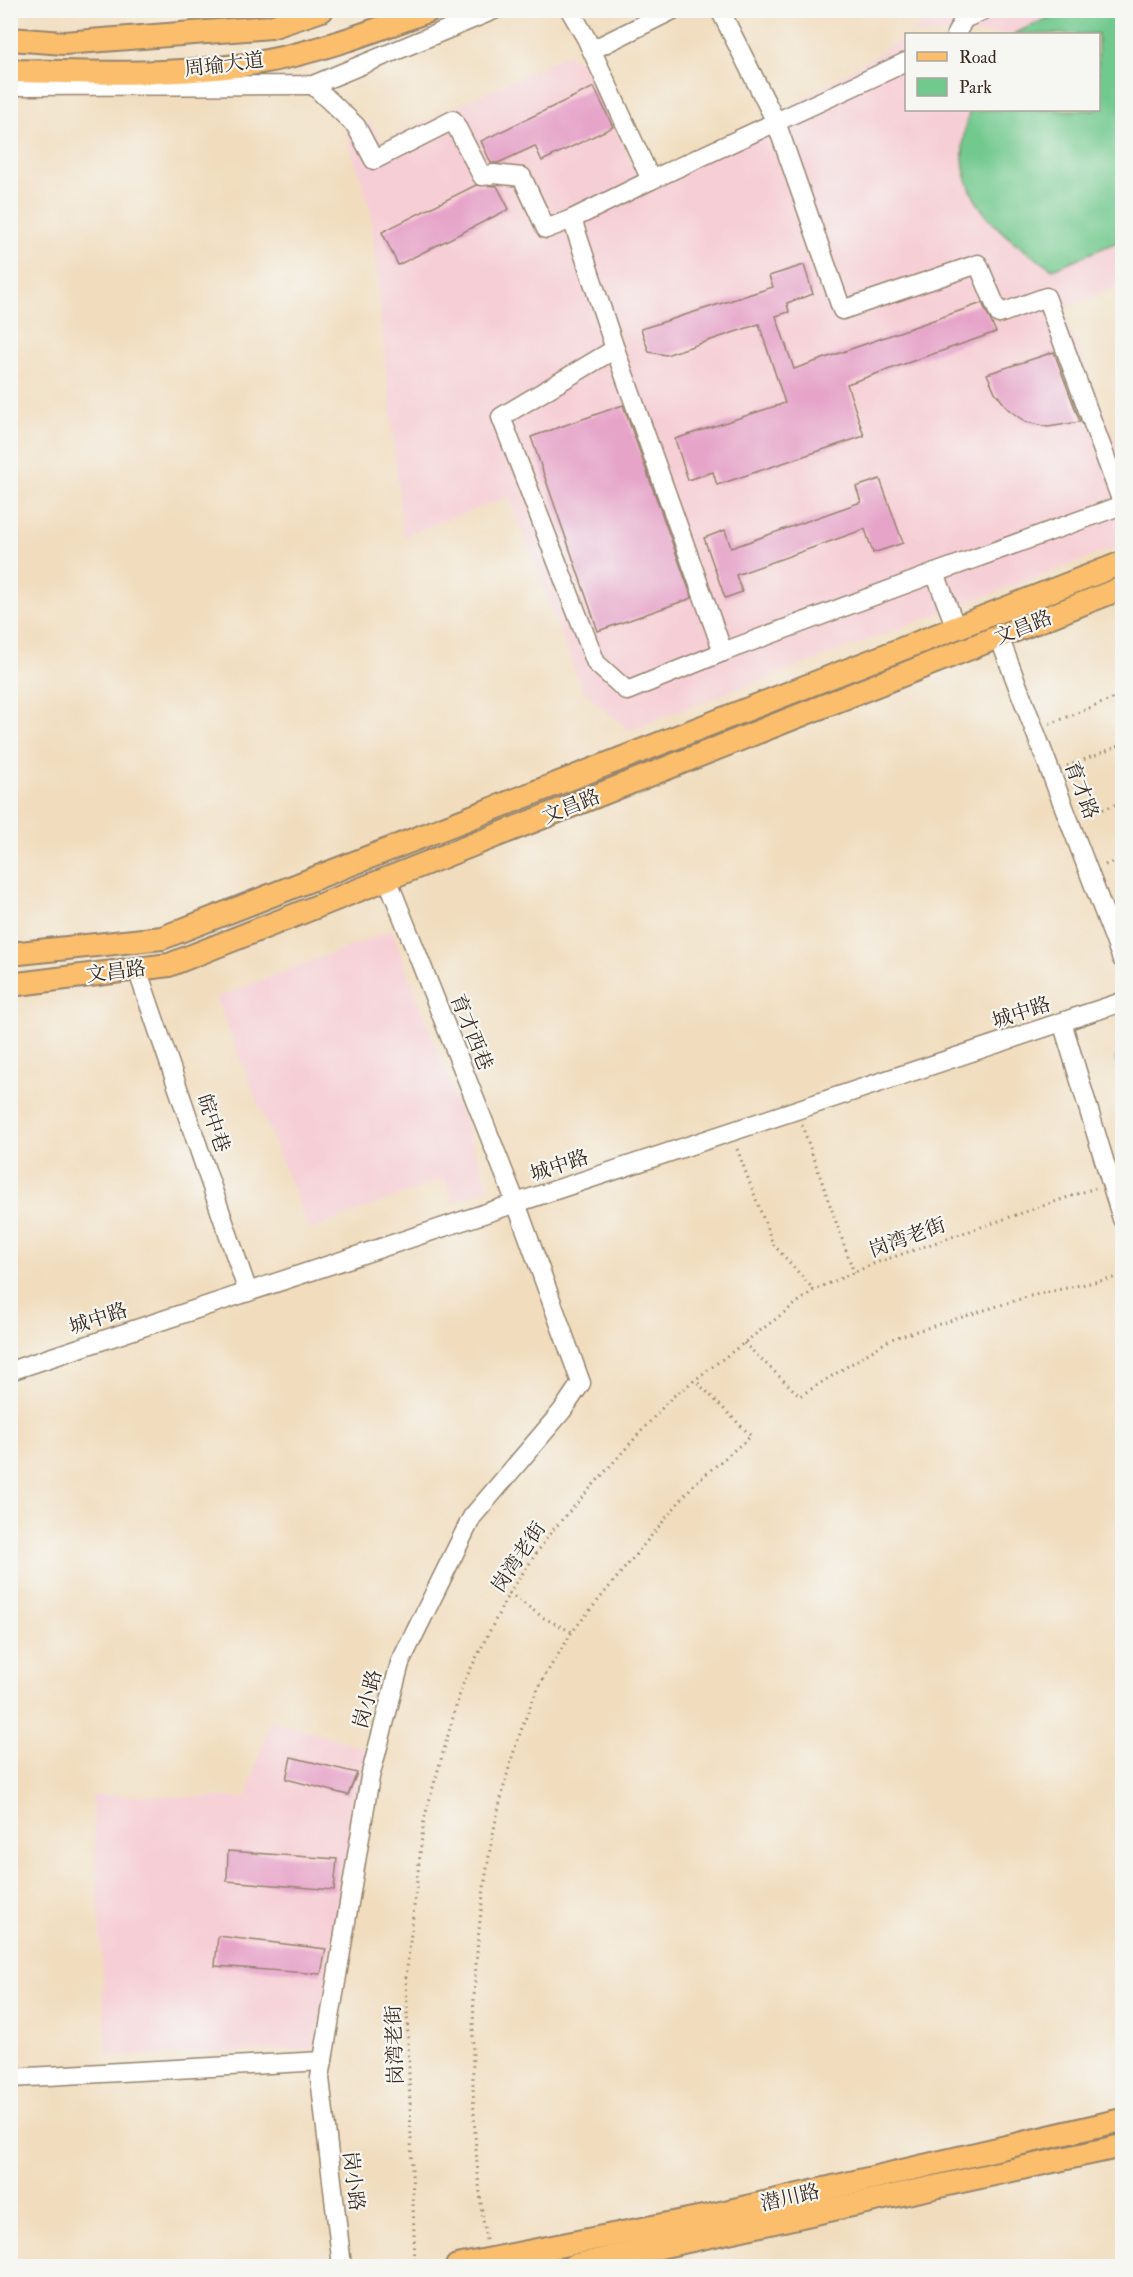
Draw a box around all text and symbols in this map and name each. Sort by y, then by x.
legend [905,33,1100,111]
text: Road [959,46,997,69]
street label: 周瑜大道 [183,47,265,82]
text: Park [959,76,992,99]
street label: 文昌路 [991,605,1056,650]
street label: 育才路 [1059,758,1104,823]
street label: 文昌路 [539,784,604,829]
street label: 文昌路 [85,955,147,988]
street label: 育才西巷 [445,990,498,1074]
street label: 城中路 [989,991,1054,1034]
street label: 皖中巷 [192,1091,235,1156]
street label: 城中路 [527,1144,592,1187]
street label: 岗湾老街 [865,1212,949,1263]
street label: 城中路 [66,1297,131,1340]
street label: 岗湾老街 [486,1517,551,1597]
street label: 岗小路 [348,1667,387,1731]
street label: 岗湾老街 [381,2005,408,2085]
street label: 岗小路 [337,2150,370,2212]
street label: 潜川路 [758,2179,822,2216]

